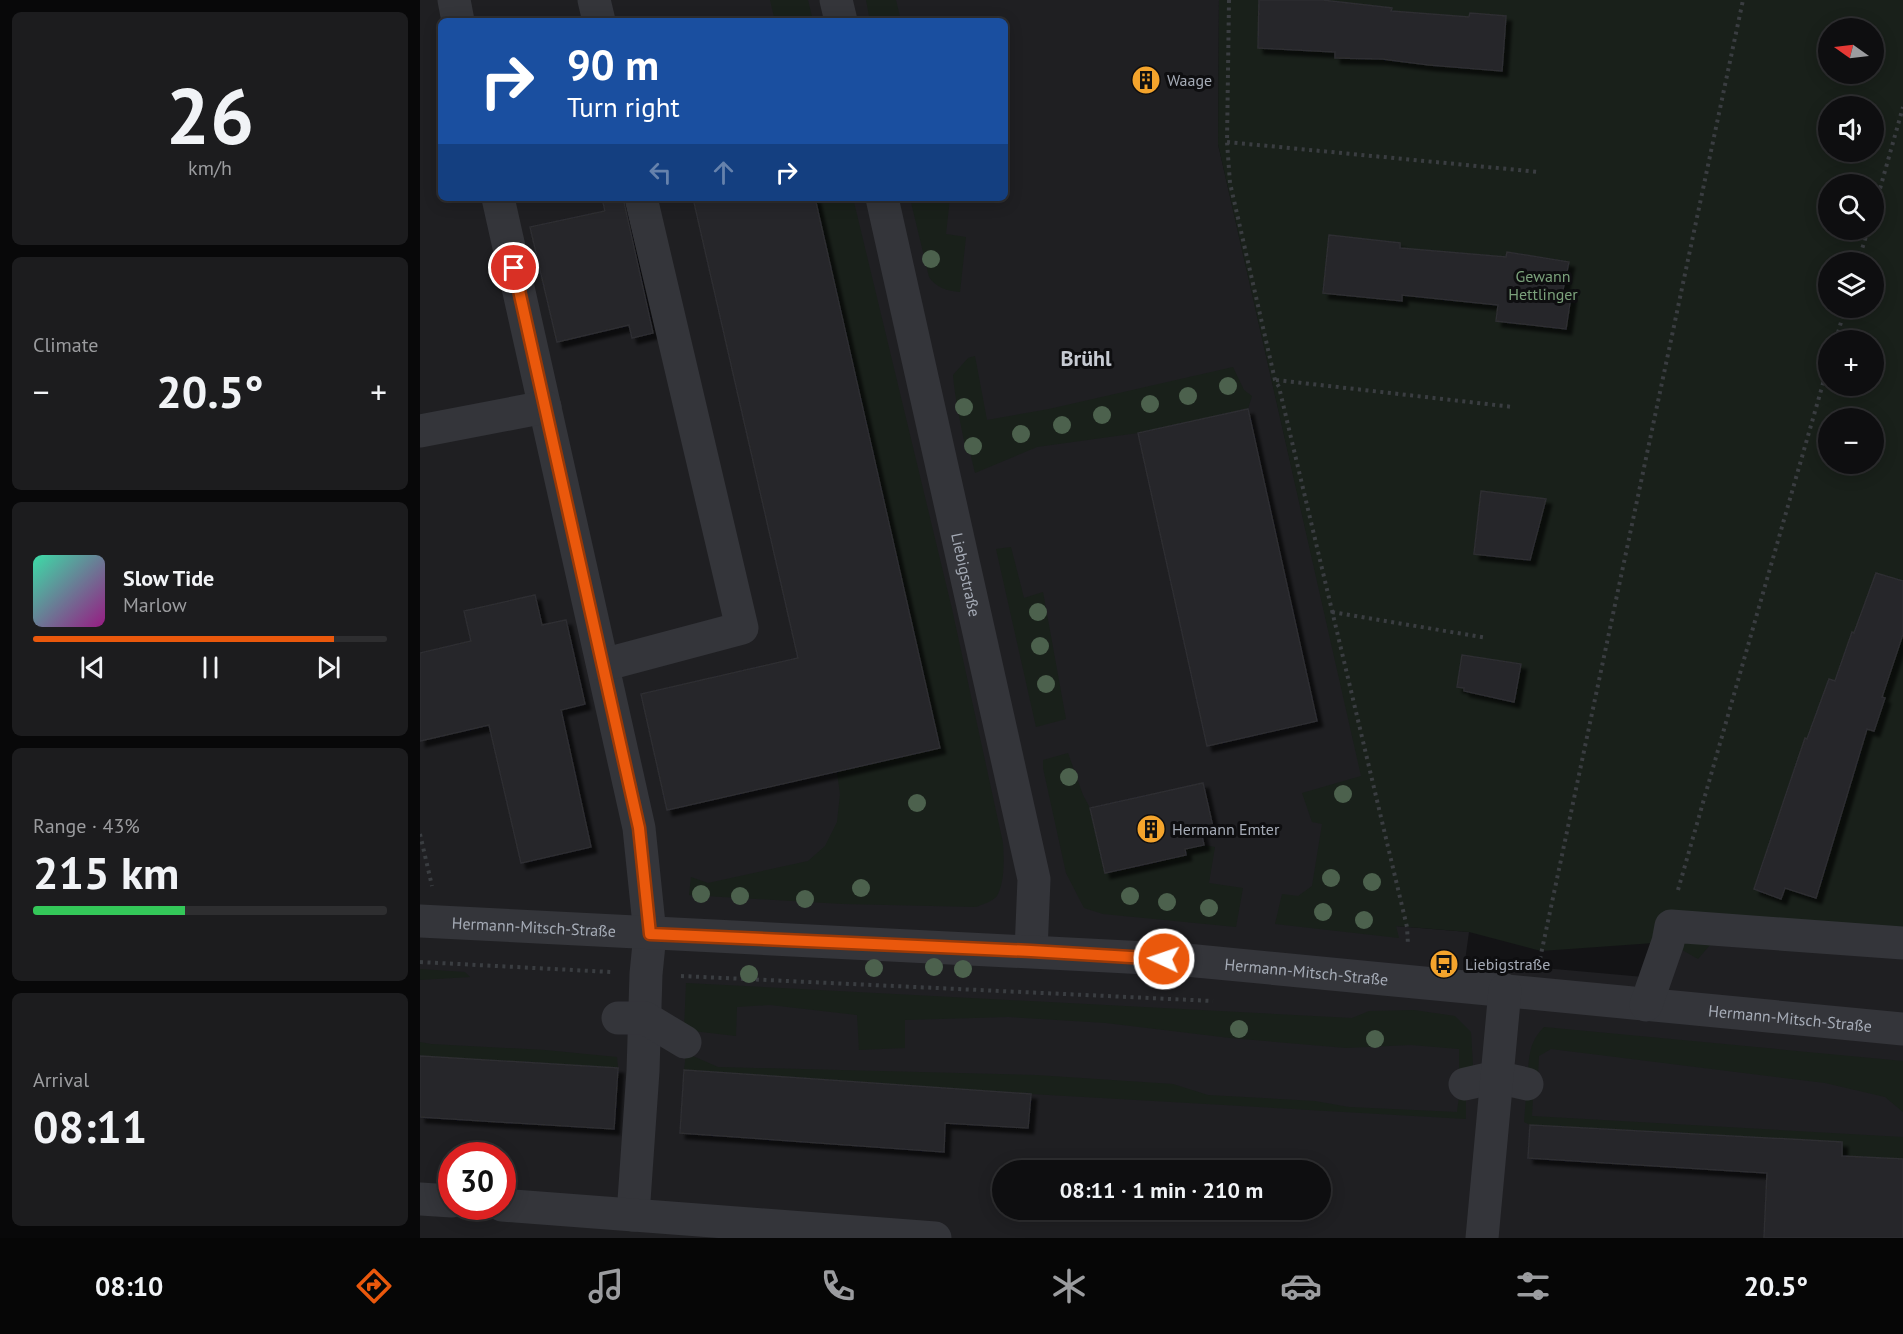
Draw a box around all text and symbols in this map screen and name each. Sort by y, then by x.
north arrow [1818,18,1884,84]
map controls [1818,18,1884,474]
text: 90 m [567,37,659,92]
icon: right [468,42,546,120]
building icon: Waage [1130,64,1162,96]
text: 26 [166,65,254,166]
place label: Waage [1167,70,1212,90]
text: Turn right [567,90,680,124]
button: sound [1818,96,1884,162]
text: km/h [188,155,232,181]
icon: left [644,156,677,189]
icon: ahead [707,156,740,189]
icon: right [770,156,803,189]
button: search [1818,174,1884,240]
pin [488,242,539,293]
icon: arrive [497,251,530,284]
button: layers [1818,252,1884,318]
park label: Gewann Hettlinger [1508,266,1578,304]
button: + [1818,330,1884,396]
text: Climate [33,332,99,358]
district label: Brühl [1060,344,1112,372]
text: 20.5° [156,362,264,420]
text: − [33,370,50,413]
text: + [370,370,387,413]
button: − [1818,408,1884,474]
street label: Liebigstraße [947,531,985,619]
text: Slow Tide [123,564,214,592]
text: Marlow [123,592,187,618]
icon: previous [76,651,109,684]
icon: pause [194,651,227,684]
icon: next [312,651,345,684]
text: Range · 43% [33,813,140,839]
building icon: Hermann Emter [1135,813,1167,845]
place label: Hermann Emter [1172,819,1280,839]
text: 215 km [33,843,179,901]
street label: Hermann-Mitsch-Straße [451,913,616,941]
position arrow [1132,927,1196,991]
bus stop icon: Liebigstraße [1428,948,1460,980]
street label: Hermann-Mitsch-Straße [1224,954,1389,989]
place label: Liebigstraße [1465,954,1550,974]
street label: Hermann-Mitsch-Straße [1707,1000,1873,1036]
text: Arrival [33,1067,89,1093]
text: 08:11 [33,1097,147,1155]
speed limit sign: 30 [438,1142,516,1220]
text: 08:11 · 1 min · 210 m [1060,1176,1263,1204]
icon: directions [353,1265,395,1307]
icon: music [585,1265,627,1307]
icon: phone [817,1265,859,1307]
icon: climate [1048,1265,1090,1307]
icon: car [1280,1265,1322,1307]
icon: filters [1512,1265,1554,1307]
text: 08:10 [95,1269,163,1303]
text: 20.5° [1744,1269,1808,1303]

